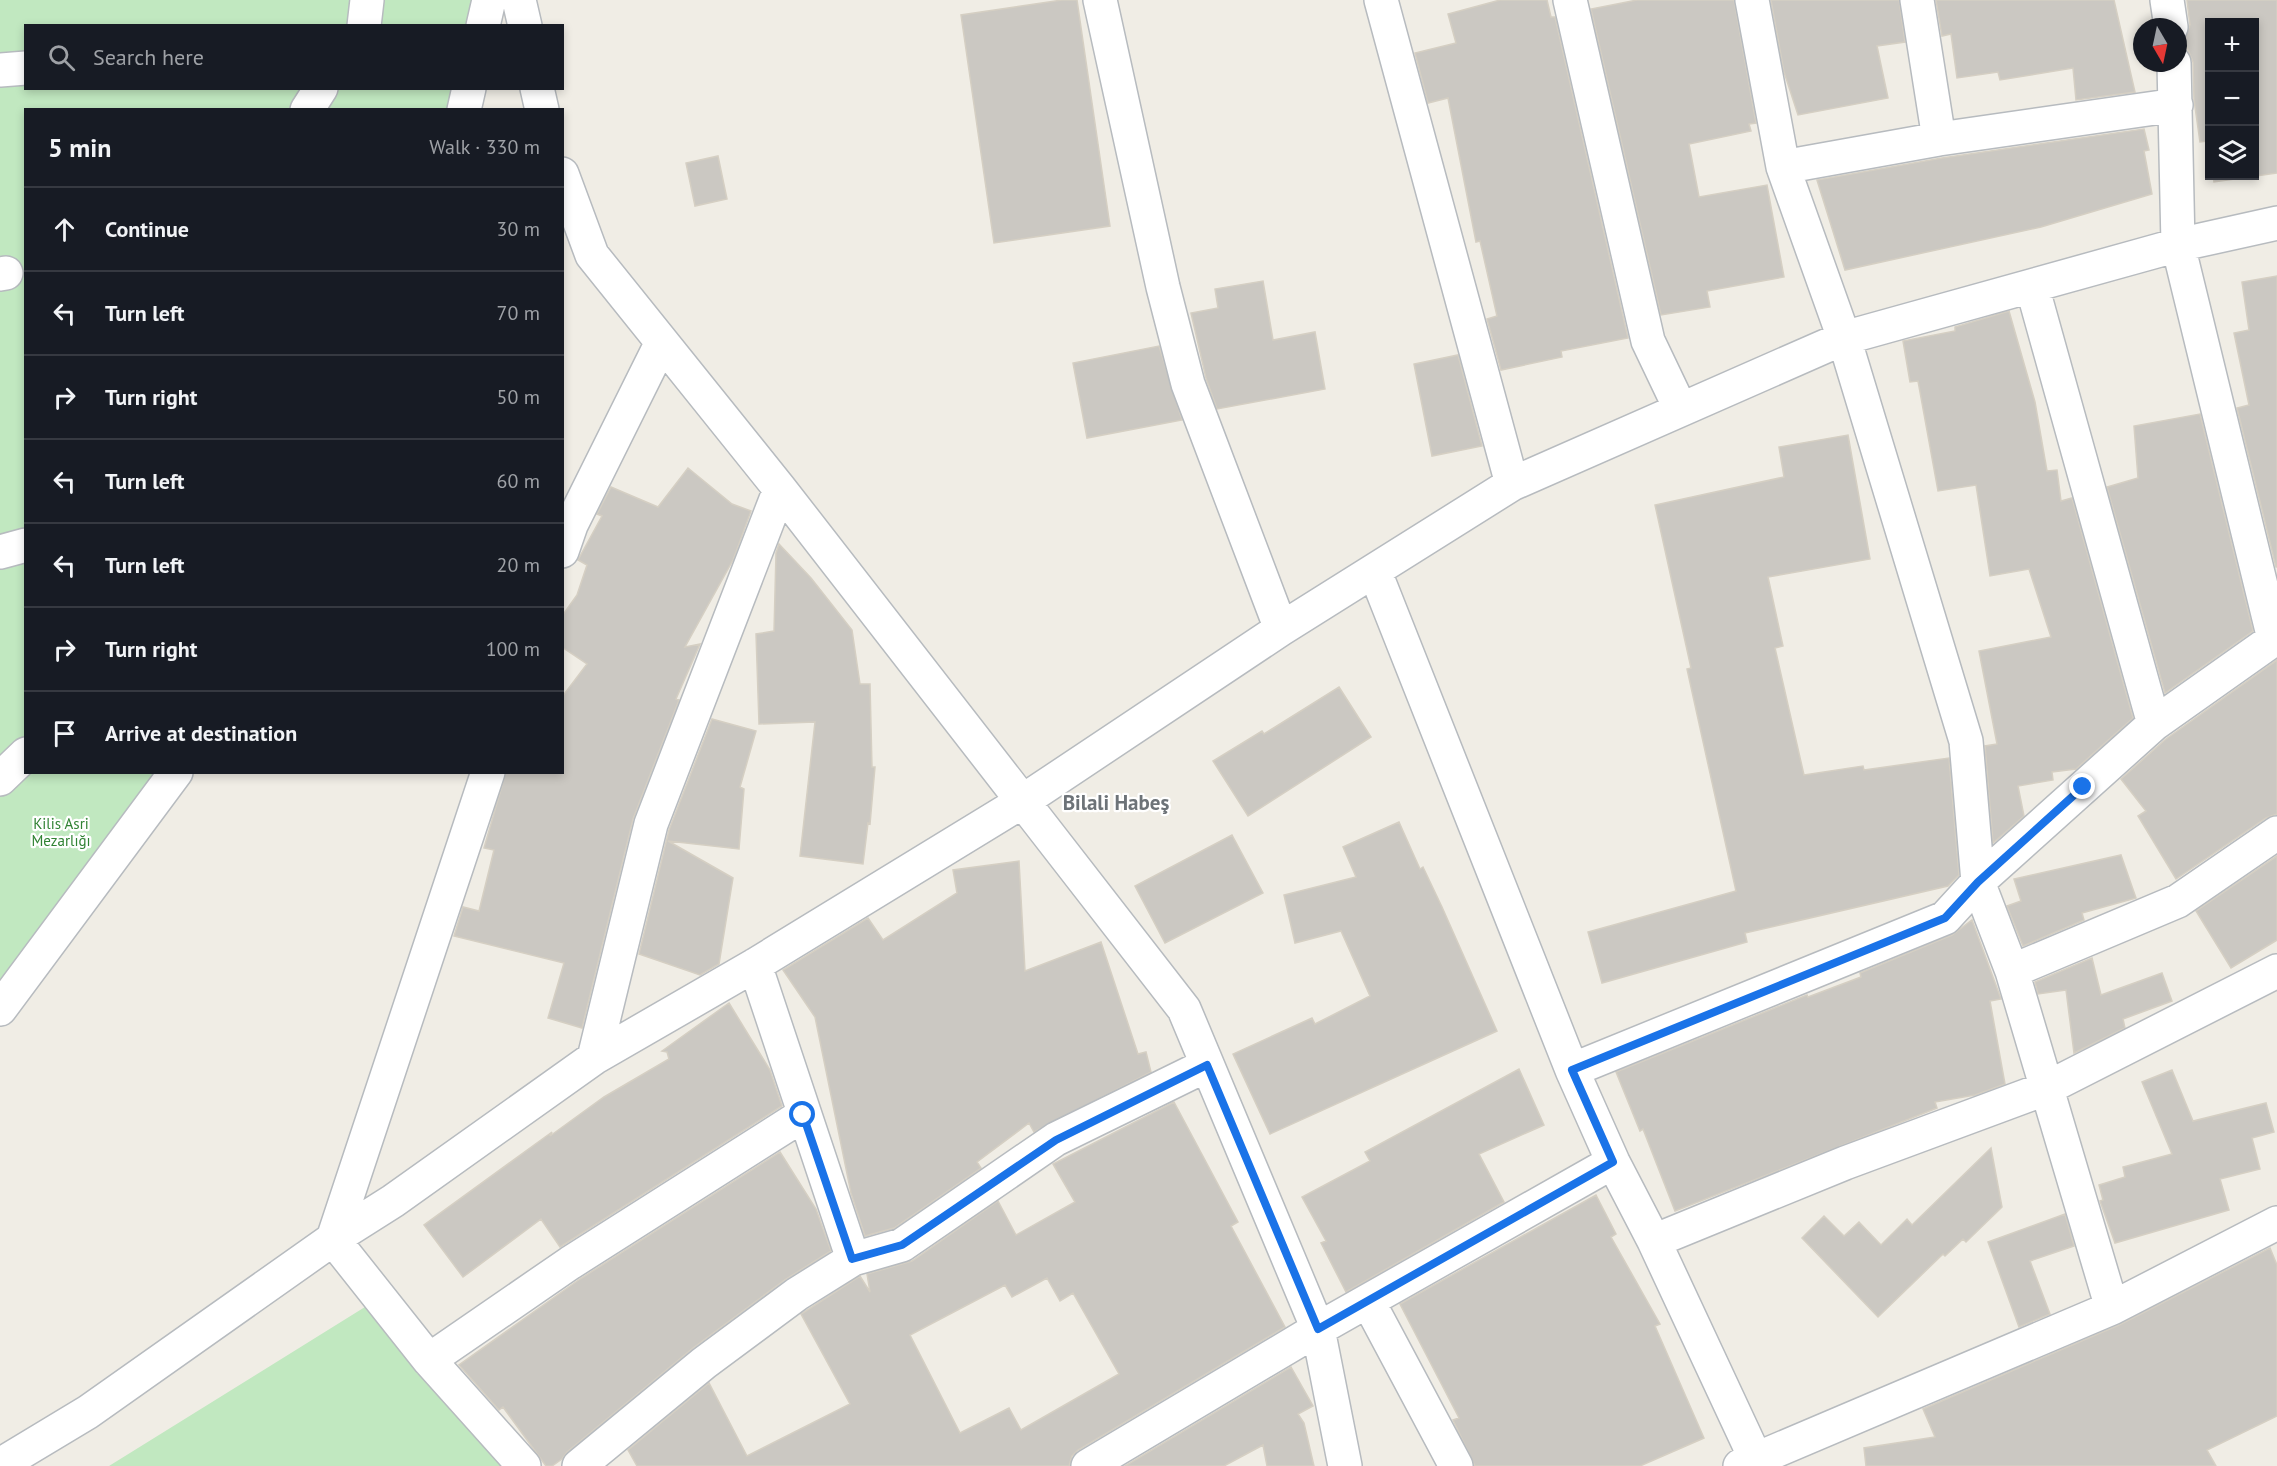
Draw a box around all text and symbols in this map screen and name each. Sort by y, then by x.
north arrow [2133,18,2187,72]
map controls [2205,18,2259,180]
button: + [2205,18,2259,72]
search box [24,24,564,90]
icon: search [45,41,78,74]
text: Search here [93,43,204,71]
button: − [2205,72,2259,126]
button: layers [2205,126,2259,180]
text: 5 min [48,131,111,164]
text: Walk · 330 m [429,134,540,160]
icon: ahead [48,213,81,246]
text: Continue [105,215,189,243]
text: 30 m [497,216,540,242]
icon: left [48,297,81,330]
text: Turn left [105,299,185,327]
text: 70 m [497,300,540,326]
icon: right [48,381,81,414]
text: Turn right [105,383,197,411]
text: 50 m [497,384,540,410]
icon: left [48,465,81,498]
text: Turn left [105,467,185,495]
text: 60 m [497,468,540,494]
icon: left [48,549,81,582]
text: Turn left [105,551,185,579]
text: 20 m [497,552,540,578]
icon: right [48,633,81,666]
text: Turn right [105,635,197,663]
text: 100 m [486,636,540,662]
icon: arrive [48,717,81,750]
text: Arrive at destination [105,719,297,747]
route end [2069,773,2095,799]
district label: Bilali Habeş [1063,789,1169,816]
park label: Kilis Asri Mezarlığı [31,814,91,850]
route start [789,1101,815,1127]

